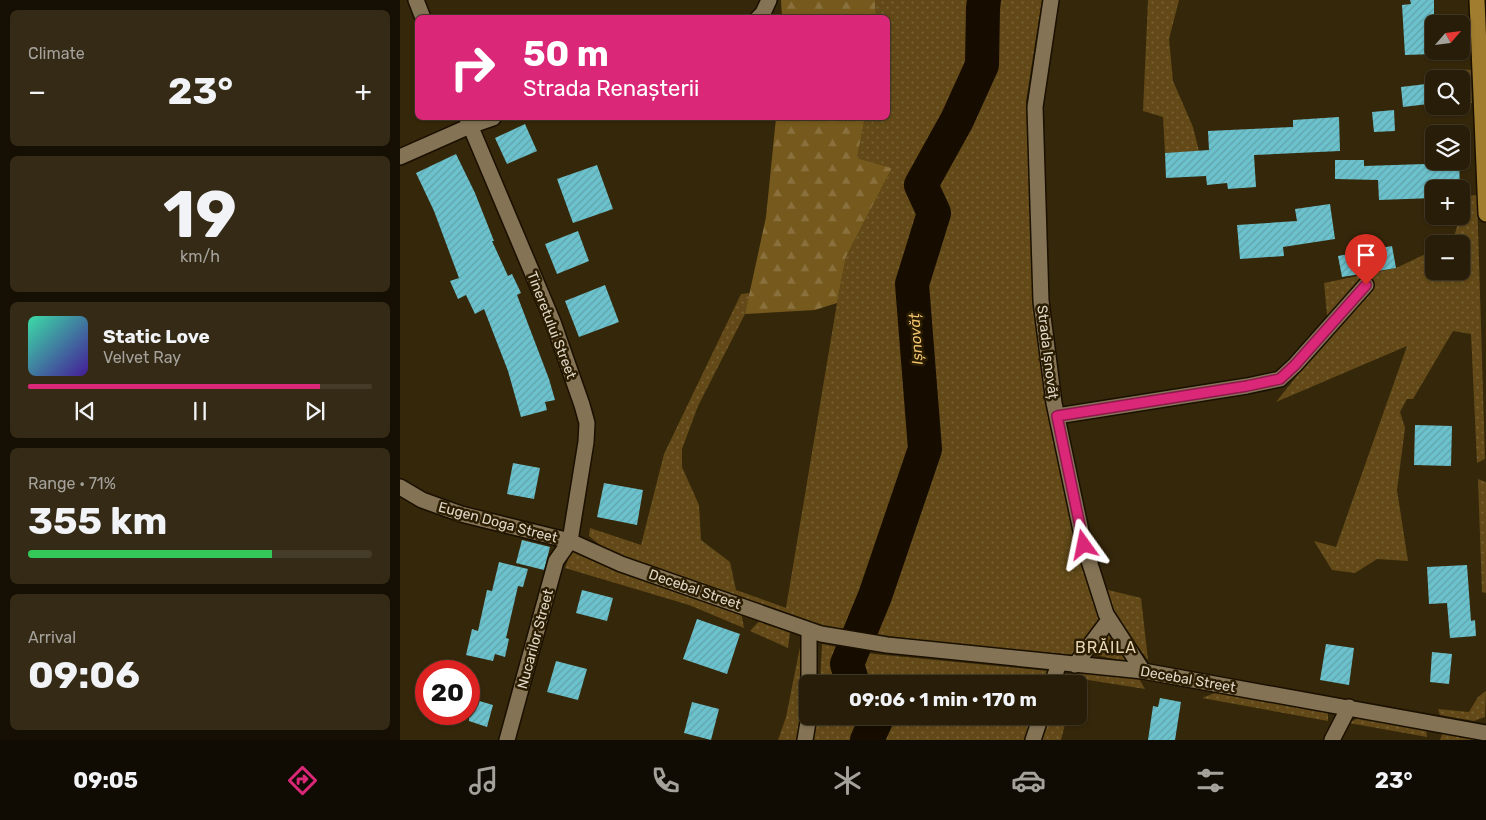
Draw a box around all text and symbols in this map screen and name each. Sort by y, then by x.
north arrow [1425,15,1470,60]
map controls [1425,15,1470,280]
text: 50 m [523,33,609,75]
icon: right [440,35,505,100]
text: Climate [28,44,85,63]
text: 23° [168,68,233,114]
button: search [1425,70,1470,115]
text: − [28,75,46,108]
text: + [355,75,372,108]
text: Strada Renașterii [523,75,699,102]
button: layers [1425,125,1470,170]
text: 19 [163,176,237,253]
button: + [1425,180,1470,225]
pin [1345,234,1387,285]
button: − [1425,235,1470,280]
icon: arrive [1352,241,1380,269]
text: km/h [180,247,220,266]
street label: Tineretului Street [523,269,580,382]
street label: Strada Ișnovăț [1033,304,1062,400]
water label: Ișnovăț [905,312,927,366]
text: Static Love [103,325,210,348]
text: Velvet Ray [103,348,181,367]
icon: previous [71,397,99,425]
icon: pause [186,397,214,425]
icon: next [301,397,329,425]
text: Range · 71% [28,474,116,493]
text: 355 km [28,498,167,544]
street label: Eugen Doga Street [436,498,560,547]
position arrow [1057,518,1109,570]
street label: Decebal Street [646,566,744,613]
street label: Nucarilor Street [514,587,557,691]
text: Arrival [28,628,76,647]
district label: BRĂILA [1075,638,1137,657]
text: 09:06 [28,652,140,698]
speed limit sign: 20 [415,660,480,725]
street label: Decebal Street [1139,663,1237,696]
text: 09:06 · 1 min · 170 m [849,688,1037,711]
icon: directions [285,763,320,798]
icon: music [466,763,501,798]
icon: phone [648,763,683,798]
icon: climate [830,763,865,798]
icon: car [1011,763,1046,798]
icon: filters [1193,763,1228,798]
text: 09:05 [73,767,138,794]
text: 23° [1375,767,1413,794]

